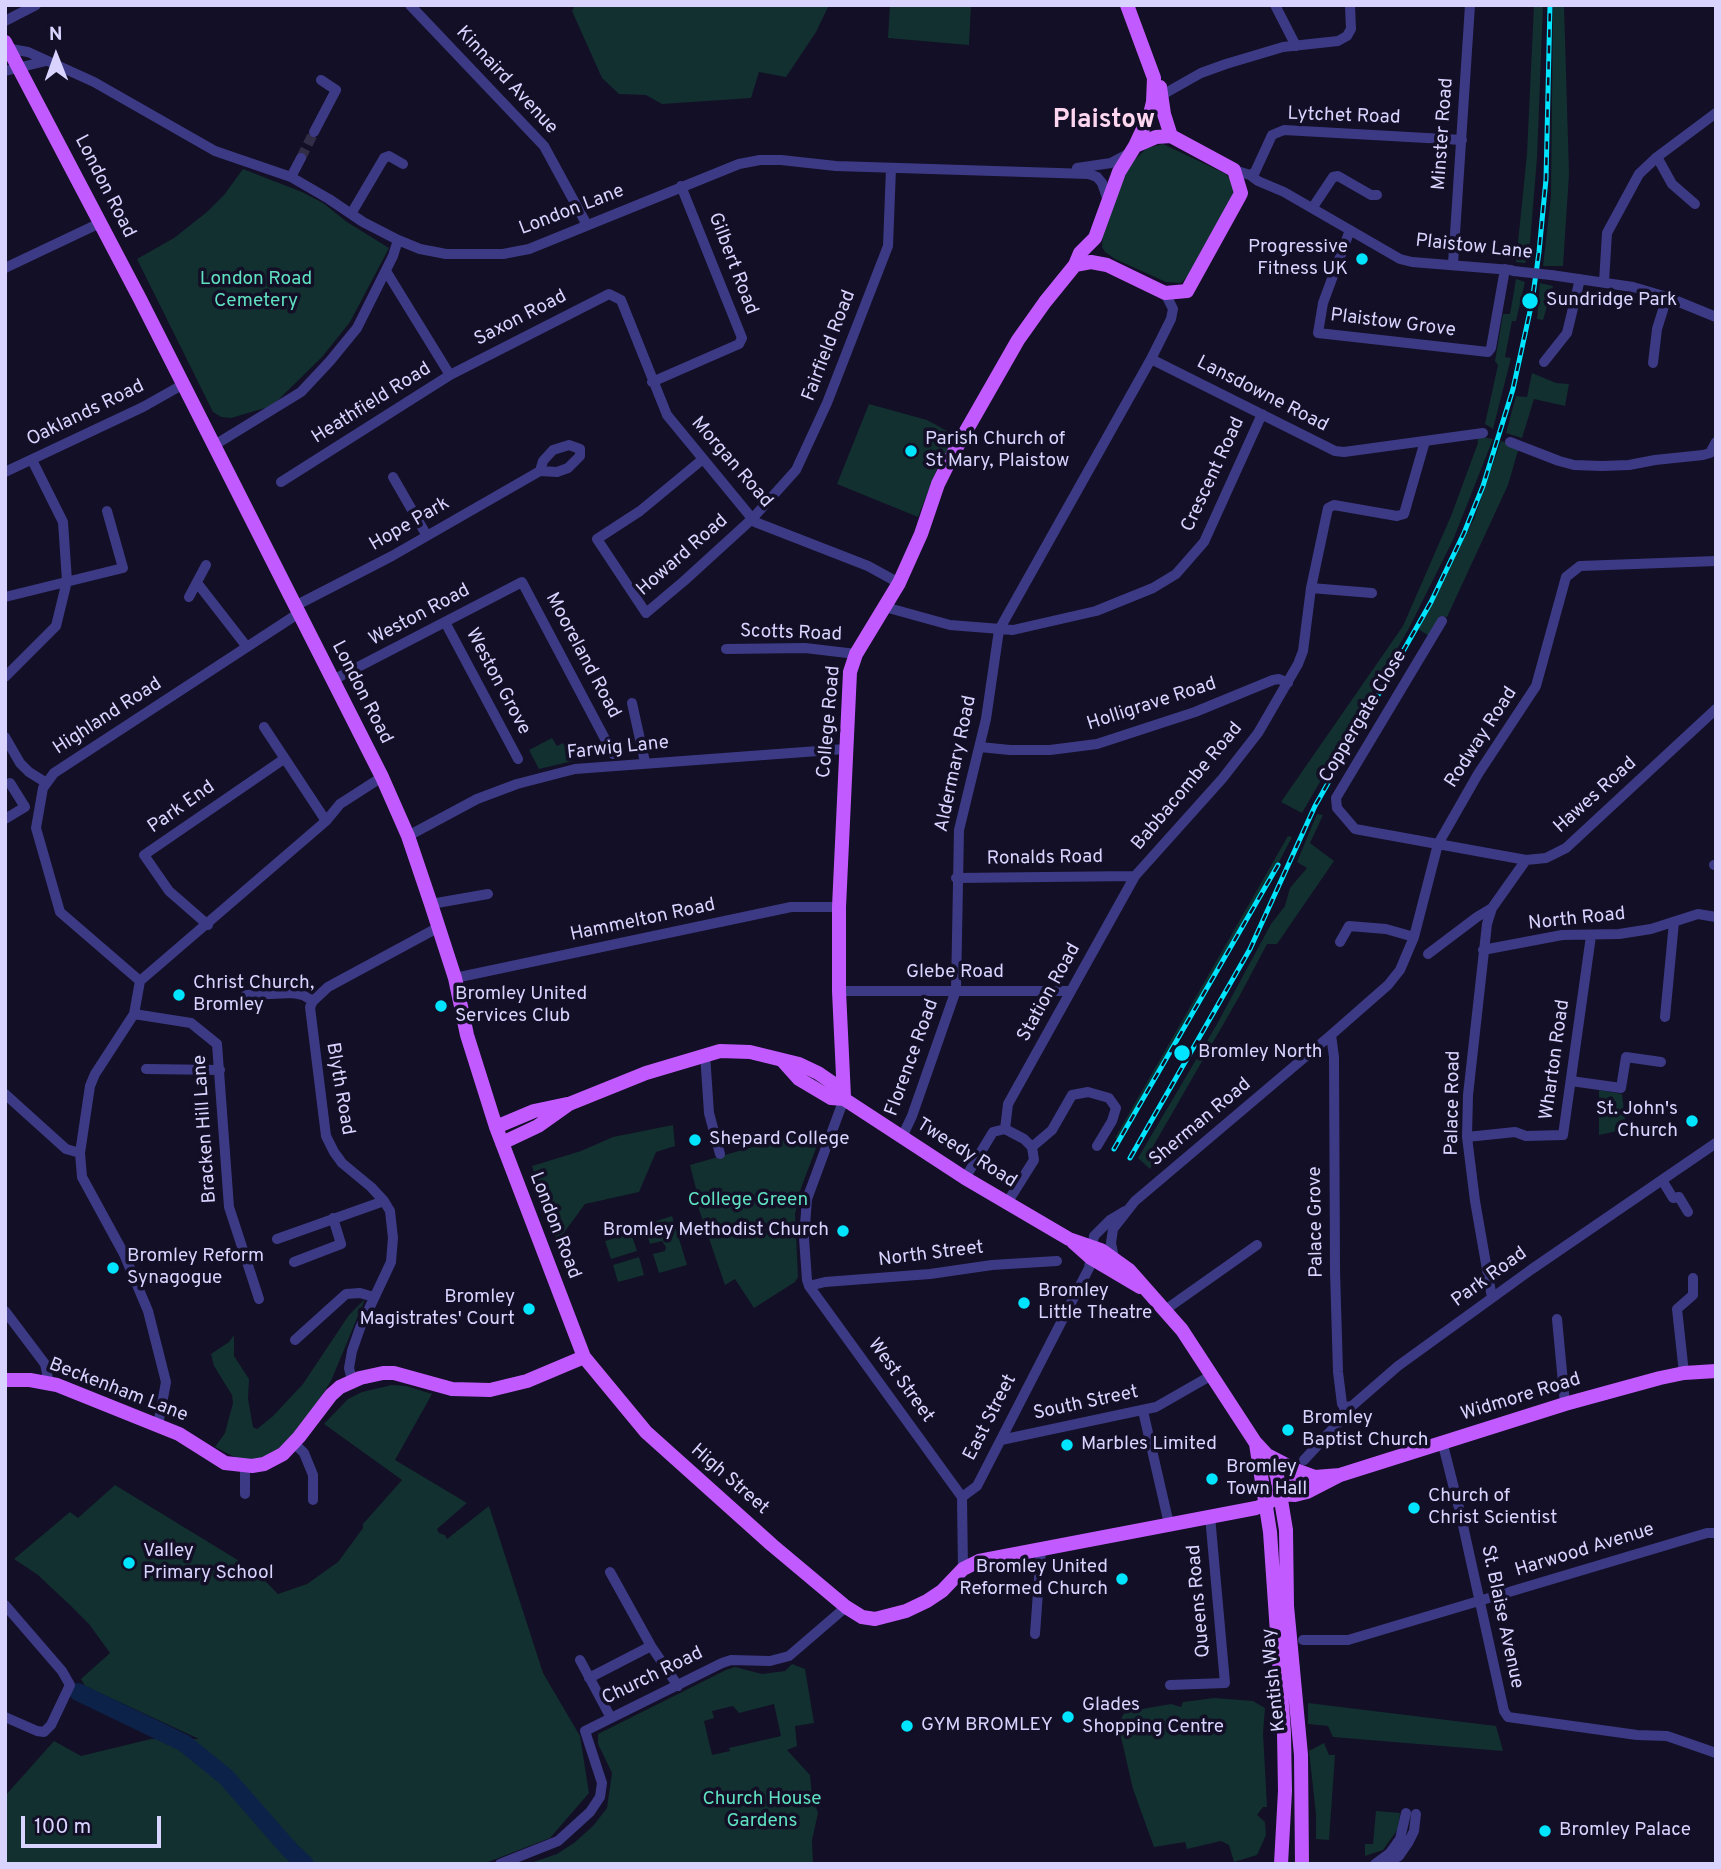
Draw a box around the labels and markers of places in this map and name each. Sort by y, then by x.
place label: Progressive Fitness UK [1248,237,1348,281]
marker: Progressive Fitness UK [1354,251,1370,267]
place label: Sundridge Park [1546,290,1677,312]
marker: Sundridge Park [1520,291,1540,311]
place label: Parish Church of St Mary, Plaistow [925,429,1069,473]
marker: Parish Church of St Mary, Plaistow [903,443,919,459]
place label: Christ Church, Bromley [193,973,314,1017]
place label: Bromley United Services Club [455,984,587,1028]
marker: Christ Church, Bromley [171,987,187,1003]
marker: Bromley United Services Club [433,998,449,1014]
place label: Bromley North [1198,1042,1323,1064]
marker: Bromley North [1172,1043,1192,1063]
place label: St. John's Church [1596,1099,1678,1143]
marker: St. John's Church [1684,1113,1700,1129]
place label: Shepard College [709,1129,849,1151]
marker: Shepard College [687,1132,703,1148]
place label: Bromley Methodist Church [603,1220,829,1242]
marker: Bromley Methodist Church [835,1223,851,1239]
place label: Bromley Reform Synagogue [127,1246,264,1290]
marker: Bromley Reform Synagogue [105,1260,121,1276]
place label: Bromley Little Theatre [1038,1281,1152,1325]
place label: Bromley Magistrates' Court [359,1287,515,1331]
marker: Bromley Little Theatre [1016,1295,1032,1311]
marker: Bromley Magistrates' Court [521,1301,537,1317]
place label: Bromley Baptist Church [1302,1408,1428,1452]
marker: Bromley Baptist Church [1280,1422,1296,1438]
place label: Marbles Limited [1081,1434,1217,1456]
marker: Marbles Limited [1059,1437,1075,1453]
place label: Bromley Town Hall [1226,1457,1307,1501]
marker: Bromley Town Hall [1204,1471,1220,1487]
place label: Church of Christ Scientist [1428,1486,1557,1530]
marker: Church of Christ Scientist [1406,1500,1422,1516]
place label: Valley Primary School [143,1541,274,1585]
marker: Valley Primary School [121,1555,137,1571]
place label: Bromley United Reformed Church [959,1557,1108,1601]
marker: Bromley United Reformed Church [1114,1571,1130,1587]
place label: Glades Shopping Centre [1082,1695,1224,1739]
marker: Glades Shopping Centre [1060,1709,1076,1725]
place label: GYM BROMLEY [921,1715,1053,1737]
marker: GYM BROMLEY [899,1718,915,1734]
place label: Bromley Palace [1559,1820,1691,1842]
marker: Bromley Palace [1537,1823,1553,1839]

